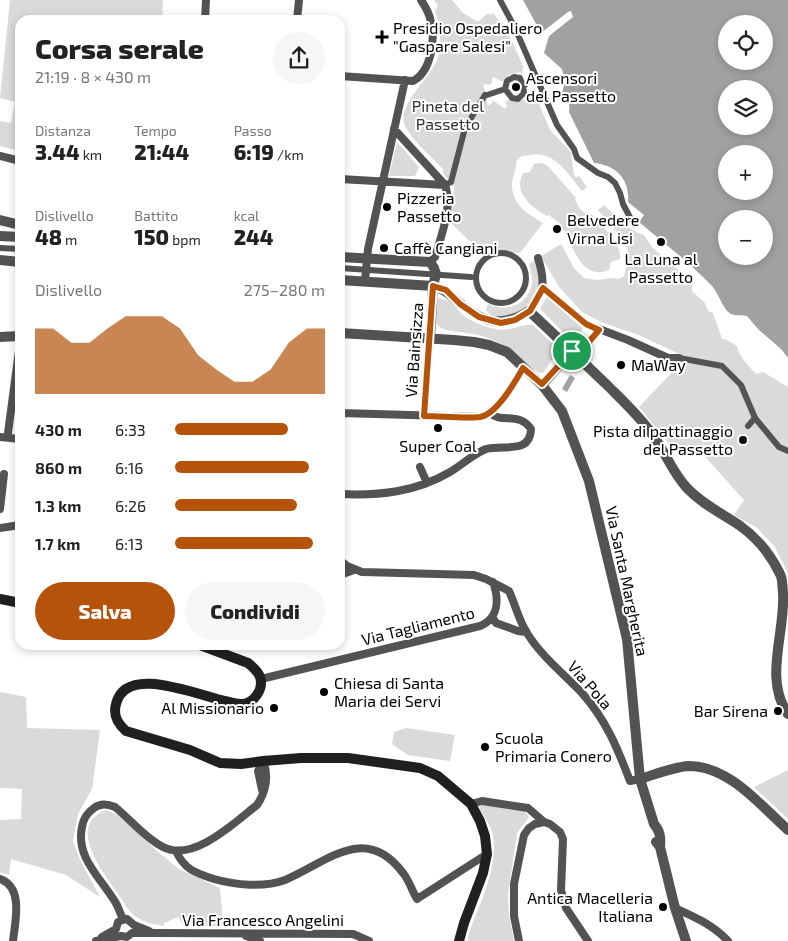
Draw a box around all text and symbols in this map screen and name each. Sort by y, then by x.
map controls [718,15,773,265]
button: locate [718,15,773,70]
place label: Presidio Ospedaliero "Gaspare Salesi" [393,18,542,55]
marker: Presidio Ospedaliero "Gaspare Salesi" [375,30,389,44]
text: Corsa serale [35,31,204,65]
button: share [273,32,325,84]
text: 21:19 · 8 × 430 m [35,67,151,86]
place label: Ascensori del Passetto [526,68,616,105]
button: layers [718,80,773,135]
marker: Ascensori del Passetto [510,81,522,93]
park label: Pineta del Passetto [412,96,484,133]
text: Distanza [35,122,91,139]
text: Tempo [134,122,177,139]
text: Passo [234,122,272,139]
text: 3.44 [35,139,80,164]
text: 21:44 [134,139,189,164]
text: 6:19 [234,139,274,164]
button: + [718,145,773,200]
text: km [80,146,102,163]
text: /km [274,146,304,163]
place label: Pizzeria Passetto [397,188,461,225]
marker: Pizzeria Passetto [381,201,393,213]
text: Dislivello [35,207,94,224]
text: Battito [134,207,178,224]
text: kcal [234,207,259,224]
place label: Belvedere Virna Lisi [567,210,639,247]
button: − [718,210,773,265]
marker: Belvedere Virna Lisi [551,223,563,235]
text: 48 [35,224,62,249]
text: 150 [134,224,169,249]
text: 244 [234,224,273,249]
text: m [62,231,77,248]
text: bpm [169,231,201,248]
marker: La Luna al Passetto [655,236,667,248]
place label: Caffè Cangiani [394,238,497,257]
marker: Caffè Cangiani [378,242,390,254]
place label: La Luna al Passetto [624,249,698,286]
text: Dislivello [35,280,102,299]
text: 275–280 m [244,280,325,299]
street label: Via Bainsizza [401,302,426,398]
pin [551,330,593,372]
icon: arrive [558,337,586,365]
place label: MaWay [631,355,686,374]
marker: MaWay [615,359,627,371]
text: 430 m [35,420,82,439]
text: 6:33 [115,420,146,439]
place label: Pista di pattinaggio del Passetto [593,421,733,458]
marker: Super Coal [432,422,444,434]
marker: Pista di pattinaggio del Passetto [737,434,749,446]
place label: Super Coal [399,436,477,455]
text: 860 m [35,458,82,477]
text: 6:16 [115,458,143,477]
text: 1.3 km [35,496,81,515]
text: 6:26 [115,496,146,515]
street label: Via Santa Margherita [602,504,653,658]
text: 1.7 km [35,534,80,553]
text: 6:13 [115,534,143,553]
button: Salva [35,582,175,640]
button: Condividi [185,582,325,640]
street label: Via Tagliamento [359,602,476,649]
street label: Via Pola [564,657,617,713]
place label: Chiesa di Santa Maria dei Servi [334,673,444,710]
marker: Chiesa di Santa Maria dei Servi [318,686,330,698]
place label: Al Missionario [161,698,264,717]
place label: Bar Sirena [694,701,768,720]
marker: Al Missionario [268,702,280,714]
marker: Bar Sirena [772,705,784,717]
place label: Scuola Primaria Conero [495,728,612,765]
marker: Scuola Primaria Conero [479,741,491,753]
place label: Antica Macelleria Italiana [527,888,653,925]
marker: Antica Macelleria Italiana [657,901,669,913]
street label: Via Francesco Angelini [182,910,344,929]

